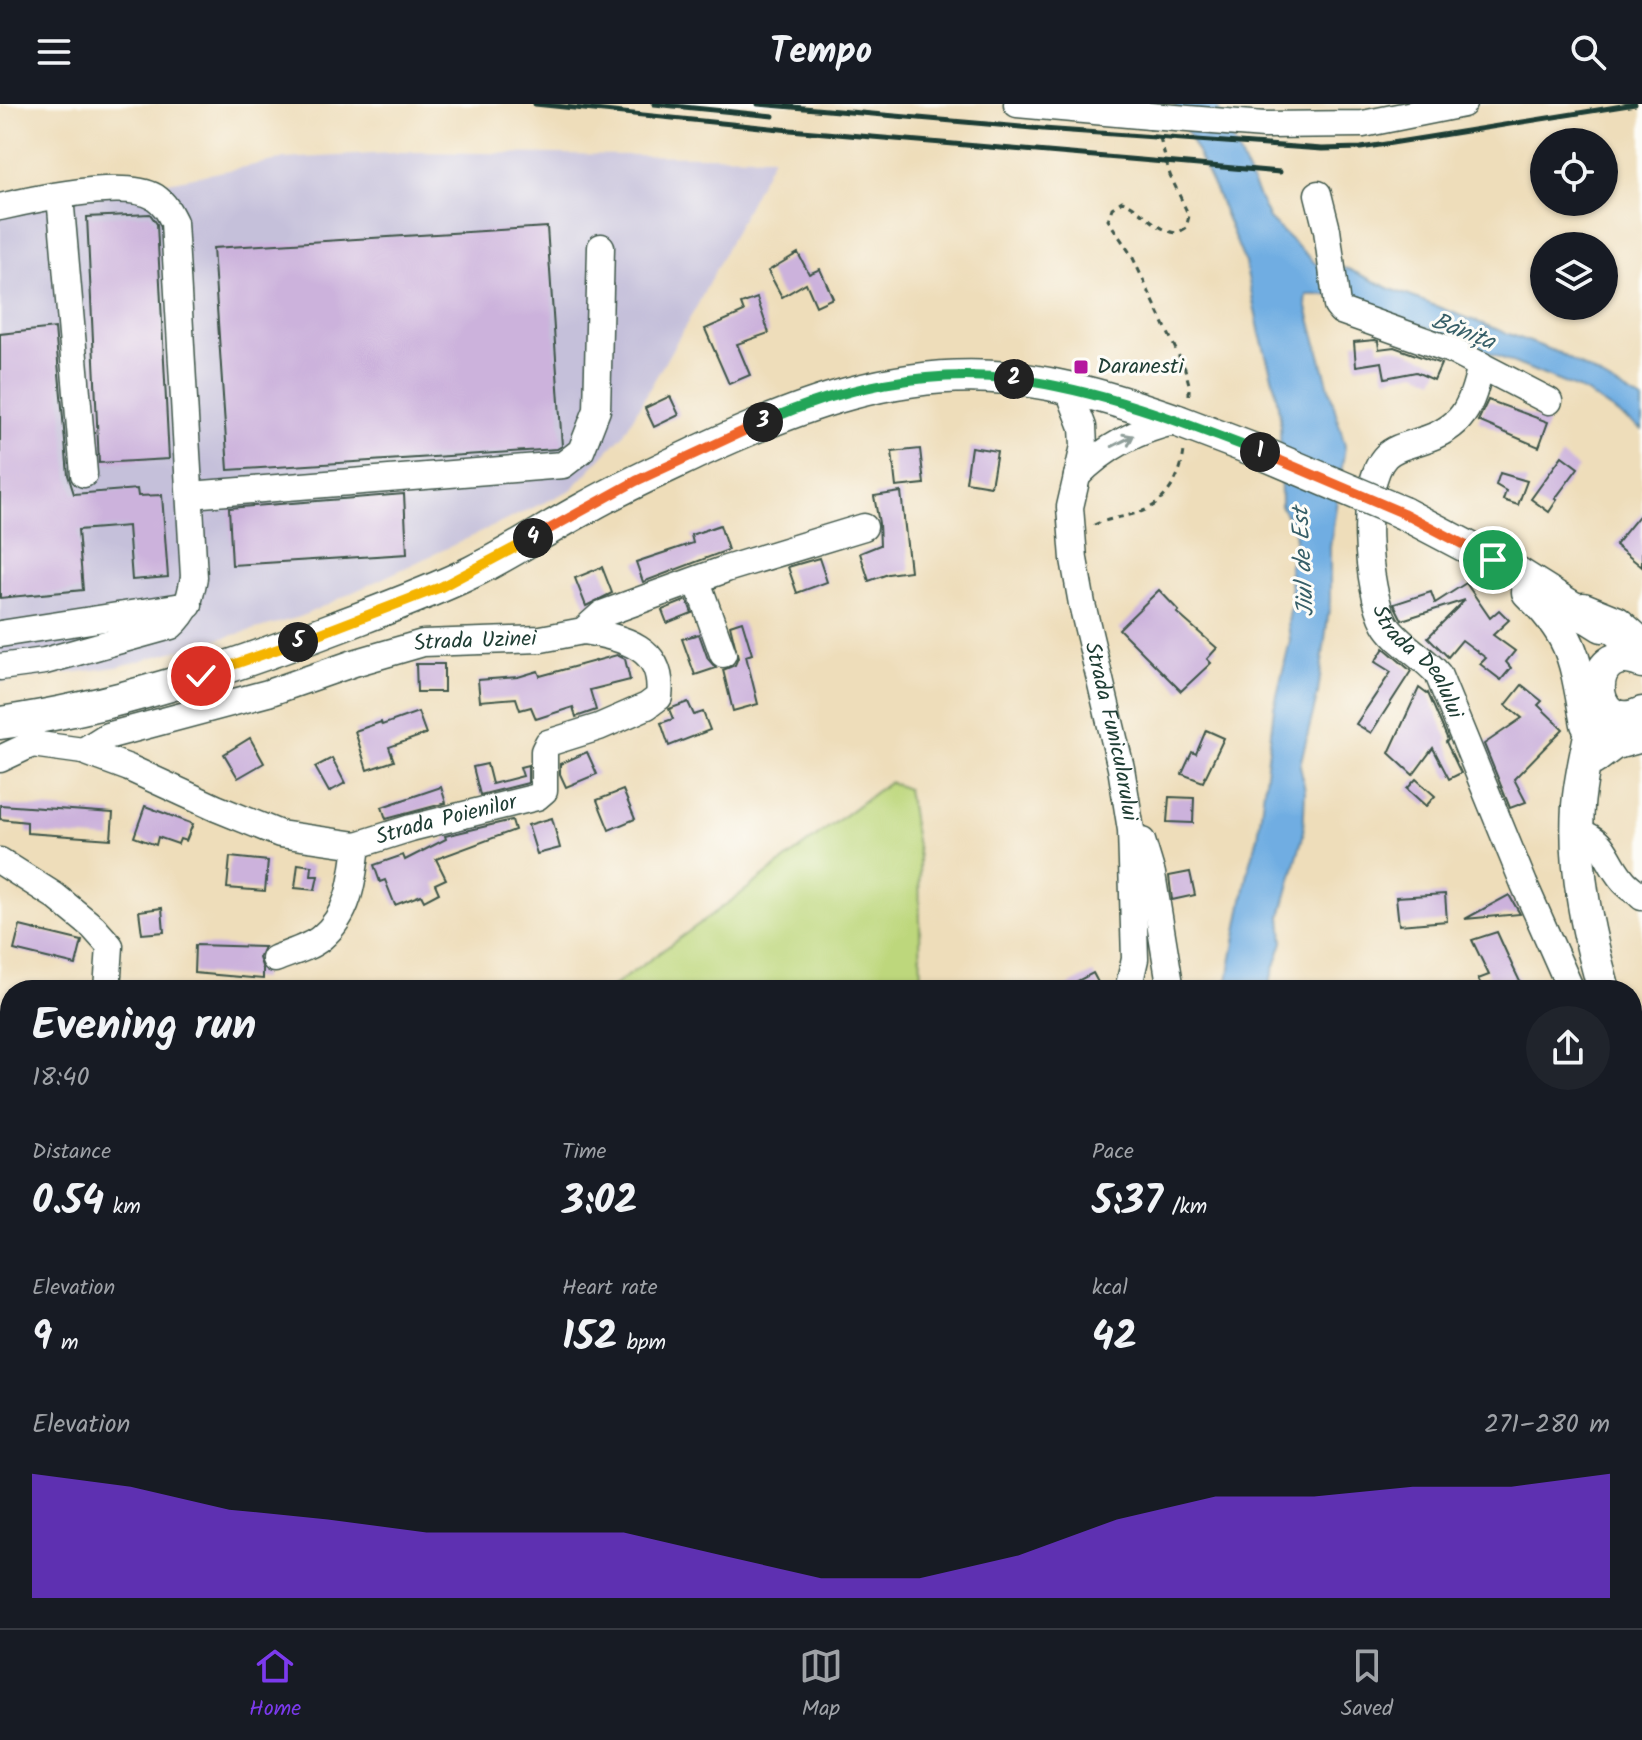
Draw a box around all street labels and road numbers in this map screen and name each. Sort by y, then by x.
street label: Strada Dealului [1362,600,1472,725]
street label: Strada Uzinei [409,622,538,662]
street label: Strada Funicularului [1074,638,1147,824]
street label: Strada Poienilor [371,785,522,856]

